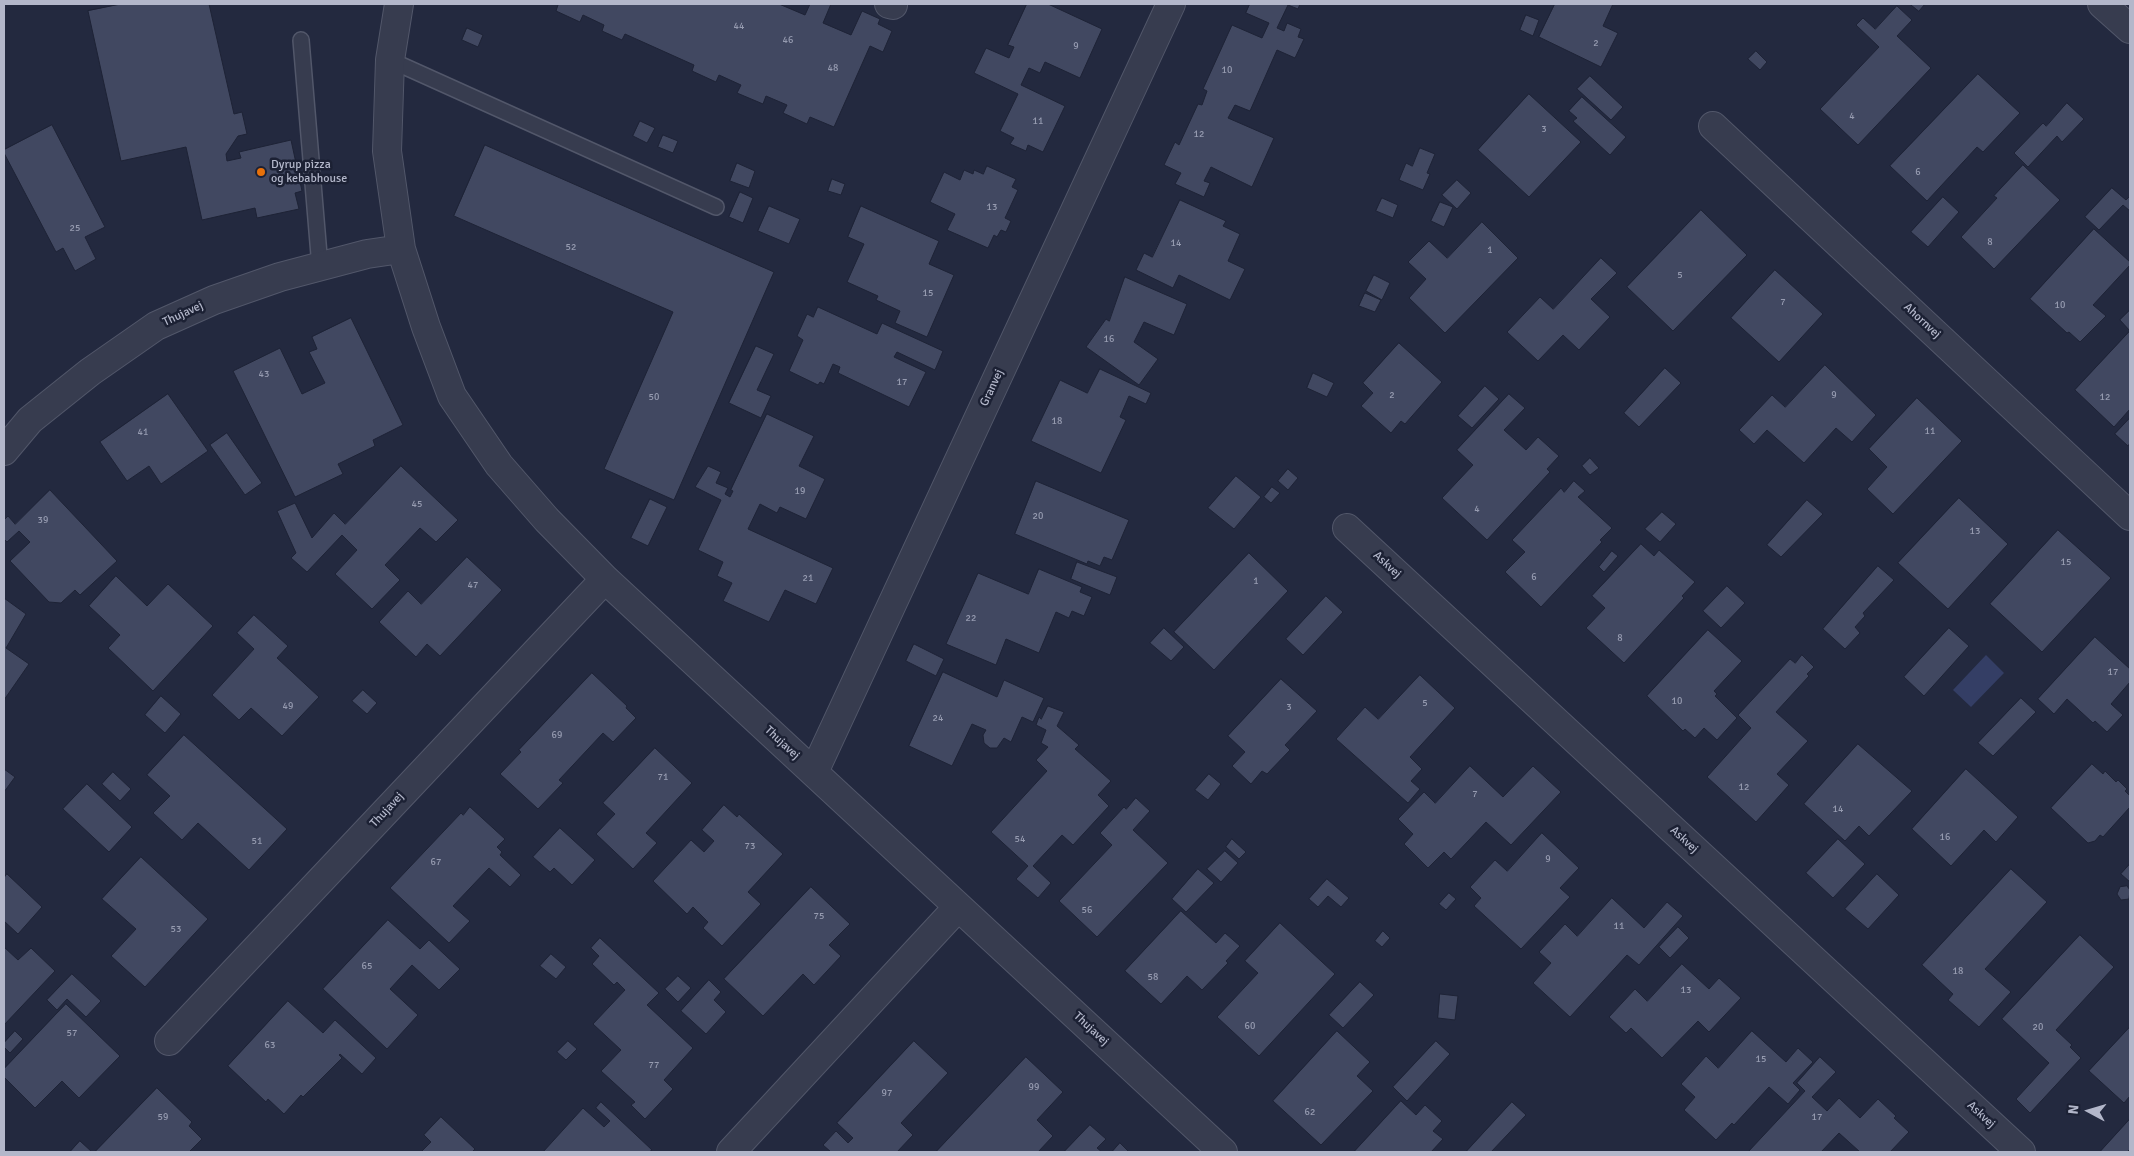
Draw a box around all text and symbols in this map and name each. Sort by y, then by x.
house number: 44 [734,20,744,32]
house number: 46 [783,34,793,46]
house number: 2 [1593,37,1599,49]
house number: 9 [1073,40,1079,52]
house number: 48 [828,62,838,74]
house number: 10 [1222,64,1232,76]
house number: 4 [1849,110,1855,122]
house number: 11 [1033,115,1043,127]
house number: 3 [1541,123,1547,135]
house number: 12 [1194,128,1204,140]
place label: Dyrup pizza og kebabhouse [271,158,347,186]
marker: Dyrup pizza og kebabhouse [255,166,267,178]
house number: 6 [1915,166,1921,178]
house number: 13 [987,201,997,213]
house number: 25 [70,222,80,234]
house number: 8 [1987,236,1993,248]
house number: 14 [1171,237,1181,249]
house number: 52 [566,241,576,253]
house number: 1 [1487,244,1493,256]
house number: 5 [1677,269,1683,281]
house number: 15 [923,287,933,299]
house number: 7 [1780,296,1786,308]
street label: Thujavej [161,298,205,330]
house number: 10 [2055,299,2065,311]
street label: Ahornvej [1900,300,1944,342]
house number: 16 [1104,333,1114,345]
street label: Granvej [977,367,1007,409]
house number: 43 [259,368,269,380]
house number: 17 [897,376,907,388]
house number: 2 [1389,389,1395,401]
house number: 9 [1831,389,1837,401]
house number: 50 [649,391,659,403]
house number: 12 [2100,391,2110,403]
house number: 18 [1052,415,1062,427]
house number: 11 [1925,425,1935,437]
house number: 41 [138,426,148,438]
house number: 19 [795,485,805,497]
house number: 45 [412,498,422,510]
house number: 4 [1474,503,1480,515]
house number: 20 [1033,510,1043,522]
house number: 39 [38,514,48,526]
house number: 13 [1970,525,1980,537]
street label: Askvej [1370,548,1404,582]
house number: 15 [2061,556,2071,568]
house number: 6 [1531,571,1537,583]
house number: 21 [803,572,813,584]
house number: 1 [1253,575,1259,587]
house number: 47 [468,579,478,591]
house number: 22 [966,612,976,624]
house number: 8 [1617,632,1623,644]
house number: 17 [2108,666,2118,678]
house number: 10 [1672,695,1682,707]
house number: 5 [1422,697,1428,709]
house number: 49 [283,700,293,712]
house number: 3 [1286,701,1292,713]
house number: 24 [933,712,943,724]
street label: Thujavej [761,723,803,763]
house number: 69 [552,729,562,741]
house number: 71 [658,771,668,783]
house number: 12 [1739,781,1749,793]
house number: 7 [1472,788,1478,800]
street label: Thujavej [367,789,407,831]
house number: 14 [1833,803,1843,815]
street label: Askvej [1667,823,1701,857]
house number: 16 [1940,831,1950,843]
house number: 54 [1015,833,1025,845]
house number: 51 [252,835,262,847]
house number: 73 [745,840,755,852]
house number: 9 [1545,853,1551,865]
house number: 67 [431,856,441,868]
house number: 56 [1082,904,1092,916]
house number: 75 [814,910,824,922]
house number: 11 [1614,920,1624,932]
house number: 53 [171,923,181,935]
house number: 65 [362,960,372,972]
house number: 18 [1953,965,1963,977]
house number: 58 [1148,971,1158,983]
house number: 13 [1681,984,1691,996]
street label: Thujavej [1070,1009,1112,1049]
house number: 60 [1245,1020,1255,1032]
house number: 20 [2033,1021,2043,1033]
house number: 57 [67,1027,77,1039]
house number: 63 [265,1039,275,1051]
house number: 15 [1756,1053,1766,1065]
house number: 77 [649,1059,659,1071]
house number: 99 [1029,1081,1039,1093]
north arrow [2064,1086,2114,1136]
house number: 97 [882,1087,892,1099]
street label: Askvej [1964,1098,1998,1132]
text: N [2065,1104,2083,1115]
house number: 62 [1305,1106,1315,1118]
house number: 59 [158,1111,168,1123]
house number: 17 [1812,1111,1822,1123]

